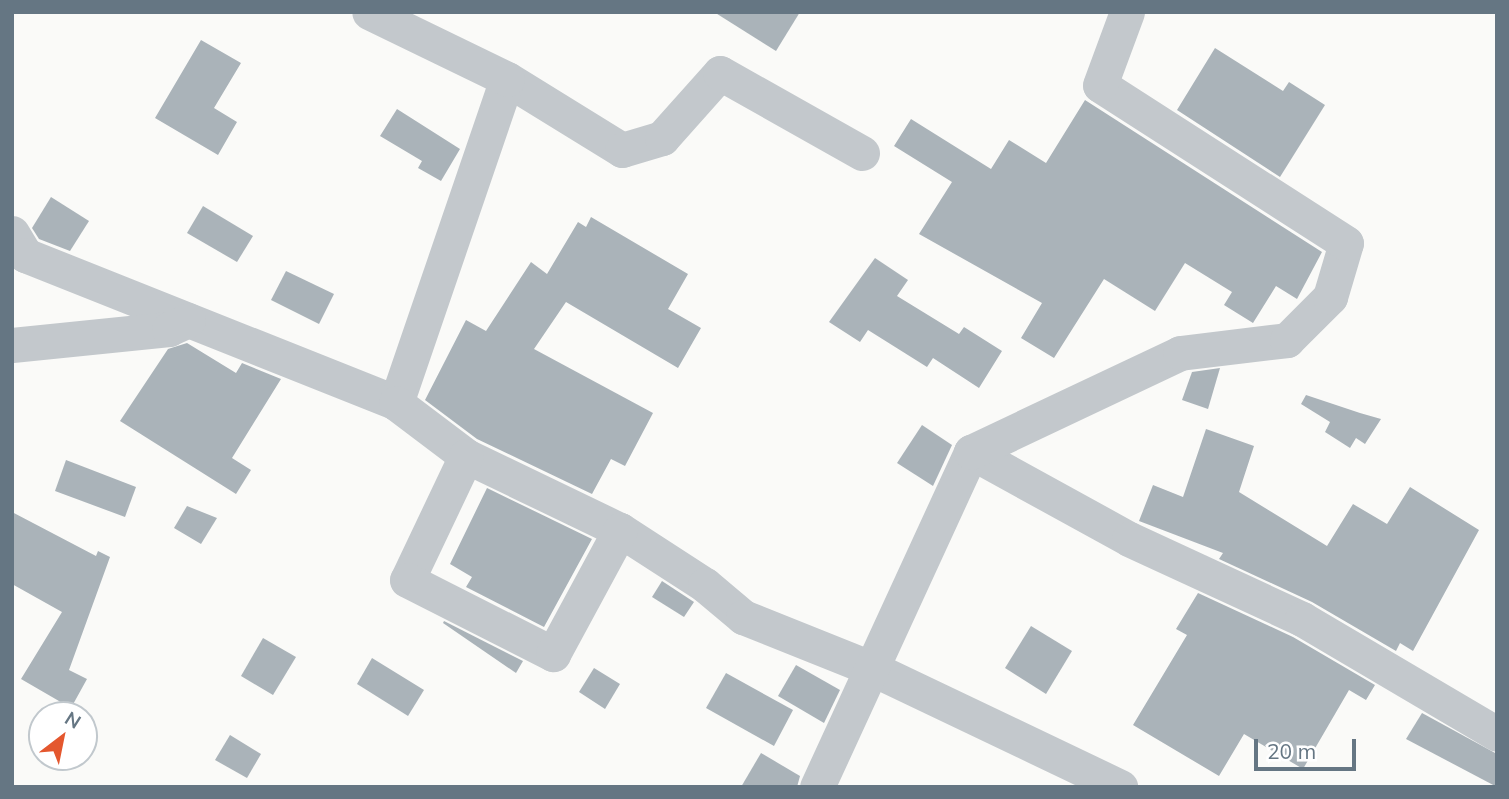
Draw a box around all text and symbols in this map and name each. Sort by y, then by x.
north arrow [28,701,98,771]
text: N [61,706,86,734]
scale bar [1257,726,1358,770]
text: 20 m [1267,738,1316,764]

